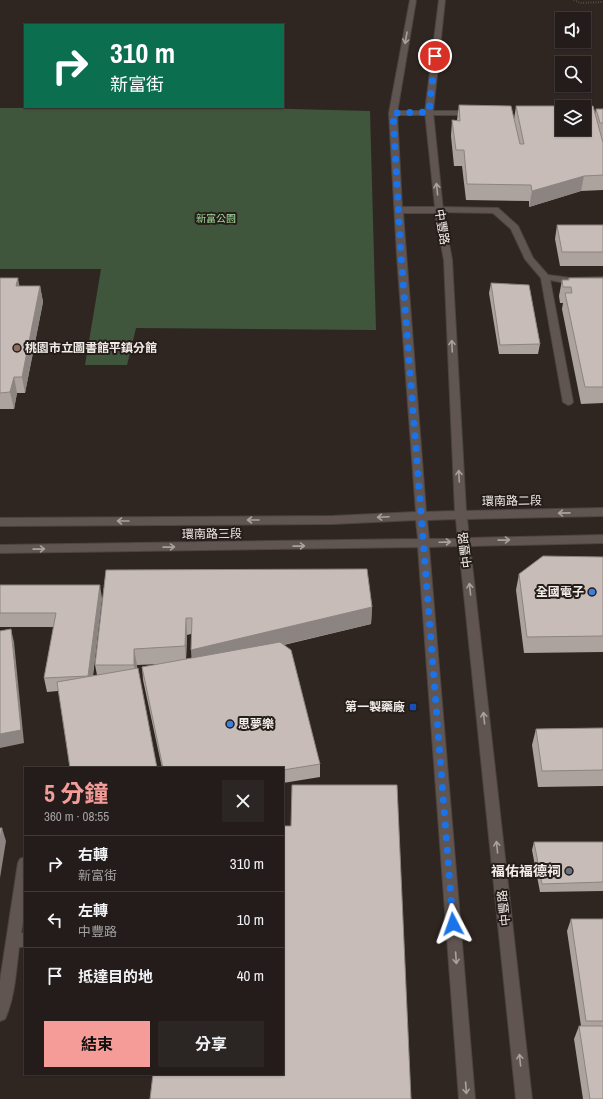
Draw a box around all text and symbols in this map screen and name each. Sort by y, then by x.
map controls [555,12,591,136]
button: sound [555,12,591,48]
one-way arrow [402,32,410,45]
text: 310 m [110,34,175,72]
pin [418,39,452,73]
icon: right [44,40,96,92]
icon: arrive [424,45,446,67]
button: search [555,56,591,92]
text: 新富街 [110,72,164,97]
button: layers [555,100,591,136]
one-way arrow [433,183,441,196]
street label: 中豐路 [431,208,453,246]
park label: 新富公園 [196,212,236,225]
place label: 桃園市立圖書館平鎮分館 [25,340,157,356]
one-way arrow [449,340,456,353]
marker: 桃園市立圖書館平鎮分館 [12,343,22,353]
one-way arrow [455,470,463,483]
street label: 環南路二段 [482,492,542,510]
one-way arrow [558,509,571,517]
one-way arrow [377,514,390,521]
one-way arrow [247,516,260,524]
one-way arrow [117,517,130,525]
street label: 環南路三段 [182,525,242,543]
street label: 中豐路 [455,531,475,569]
one-way arrow [497,537,510,544]
one-way arrow [438,538,451,546]
one-way arrow [292,542,305,550]
one-way arrow [162,543,175,551]
one-way arrow [32,545,45,553]
one-way arrow [466,583,474,596]
place label: 全國電子 [536,584,584,600]
marker: 全國電子 [587,587,597,597]
place label: 第一製藥廠 [345,699,405,715]
marker: 第一製藥廠 [408,702,418,712]
one-way arrow [480,712,487,725]
place label: 思夢樂 [238,716,274,732]
marker: 思夢樂 [225,719,235,729]
text: 5 分鐘 [44,777,108,809]
button: close [222,780,264,822]
text: 360 m · 08:55 [44,808,109,825]
one-way arrow [494,841,501,854]
text: 右轉 [78,844,108,865]
icon: right [44,853,66,875]
text: 310 m [230,853,264,874]
place label: 福佑福德祠 [491,862,561,880]
marker: 福佑福德祠 [564,866,574,876]
text: 新富街 [78,867,117,884]
street label: 中豐路 [494,889,514,927]
text: 左轉 [78,900,108,921]
position arrow [432,903,474,945]
icon: left [44,909,66,931]
text: 10 m [237,909,264,930]
text: 中豐路 [78,923,117,940]
one-way arrow [452,951,459,964]
icon: arrive [44,965,66,987]
text: 40 m [237,965,264,986]
text: 抵達目的地 [78,966,153,987]
button: 結束 [44,1021,150,1067]
button: 分享 [158,1021,264,1067]
one-way arrow [516,1054,524,1067]
one-way arrow [462,1081,469,1094]

